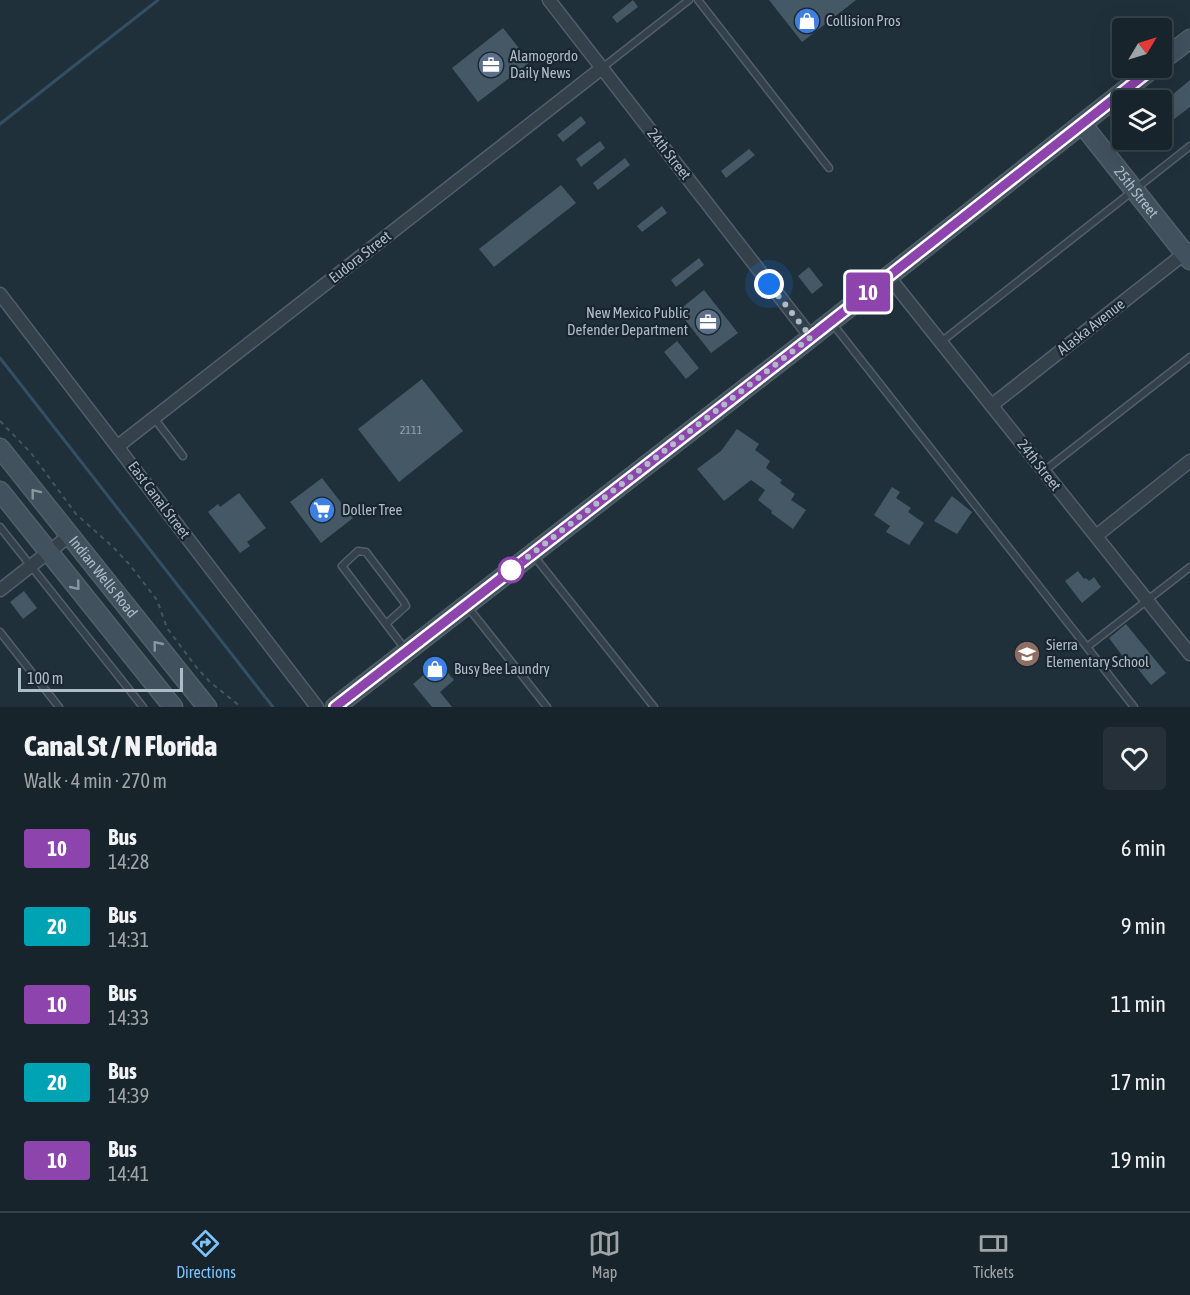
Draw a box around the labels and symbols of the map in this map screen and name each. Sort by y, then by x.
shop icon: Collision Pros [792,6,822,36]
place label: Collision Pros [826,12,900,29]
north arrow [1112,18,1172,78]
place label: Alamogordo Daily News [510,47,578,81]
office icon: Alamogordo Daily News [476,50,506,80]
street label: 24th Street [644,125,695,183]
street label: 25th Street [1111,163,1162,221]
street label: Eudora Street [325,227,394,286]
your location [754,269,784,299]
line badge: 10 [841,272,895,312]
street label: Alaska Avenue [1054,295,1128,358]
place label: New Mexico Public Defender Department [567,304,688,338]
office icon: New Mexico Public Defender Department [693,307,723,337]
house number: 2111 [400,423,423,437]
street label: 24th Street [1014,436,1065,494]
street label: East Canal Street [125,458,194,542]
one-way arrow [32,488,43,499]
supermarket icon: Doller Tree [307,495,337,525]
place label: Doller Tree [342,501,402,518]
street label: Indian Wells Road [66,532,141,621]
unlabelled marker [498,557,524,583]
one-way arrow [68,580,79,591]
place label: Sierra Elementary School [1046,636,1149,670]
school or university icon: Sierra Elementary School [1012,639,1042,669]
one-way arrow [153,641,164,652]
shop icon: Busy Bee Laundry [420,654,450,684]
place label: Busy Bee Laundry [454,660,550,677]
scale bar [18,665,183,692]

